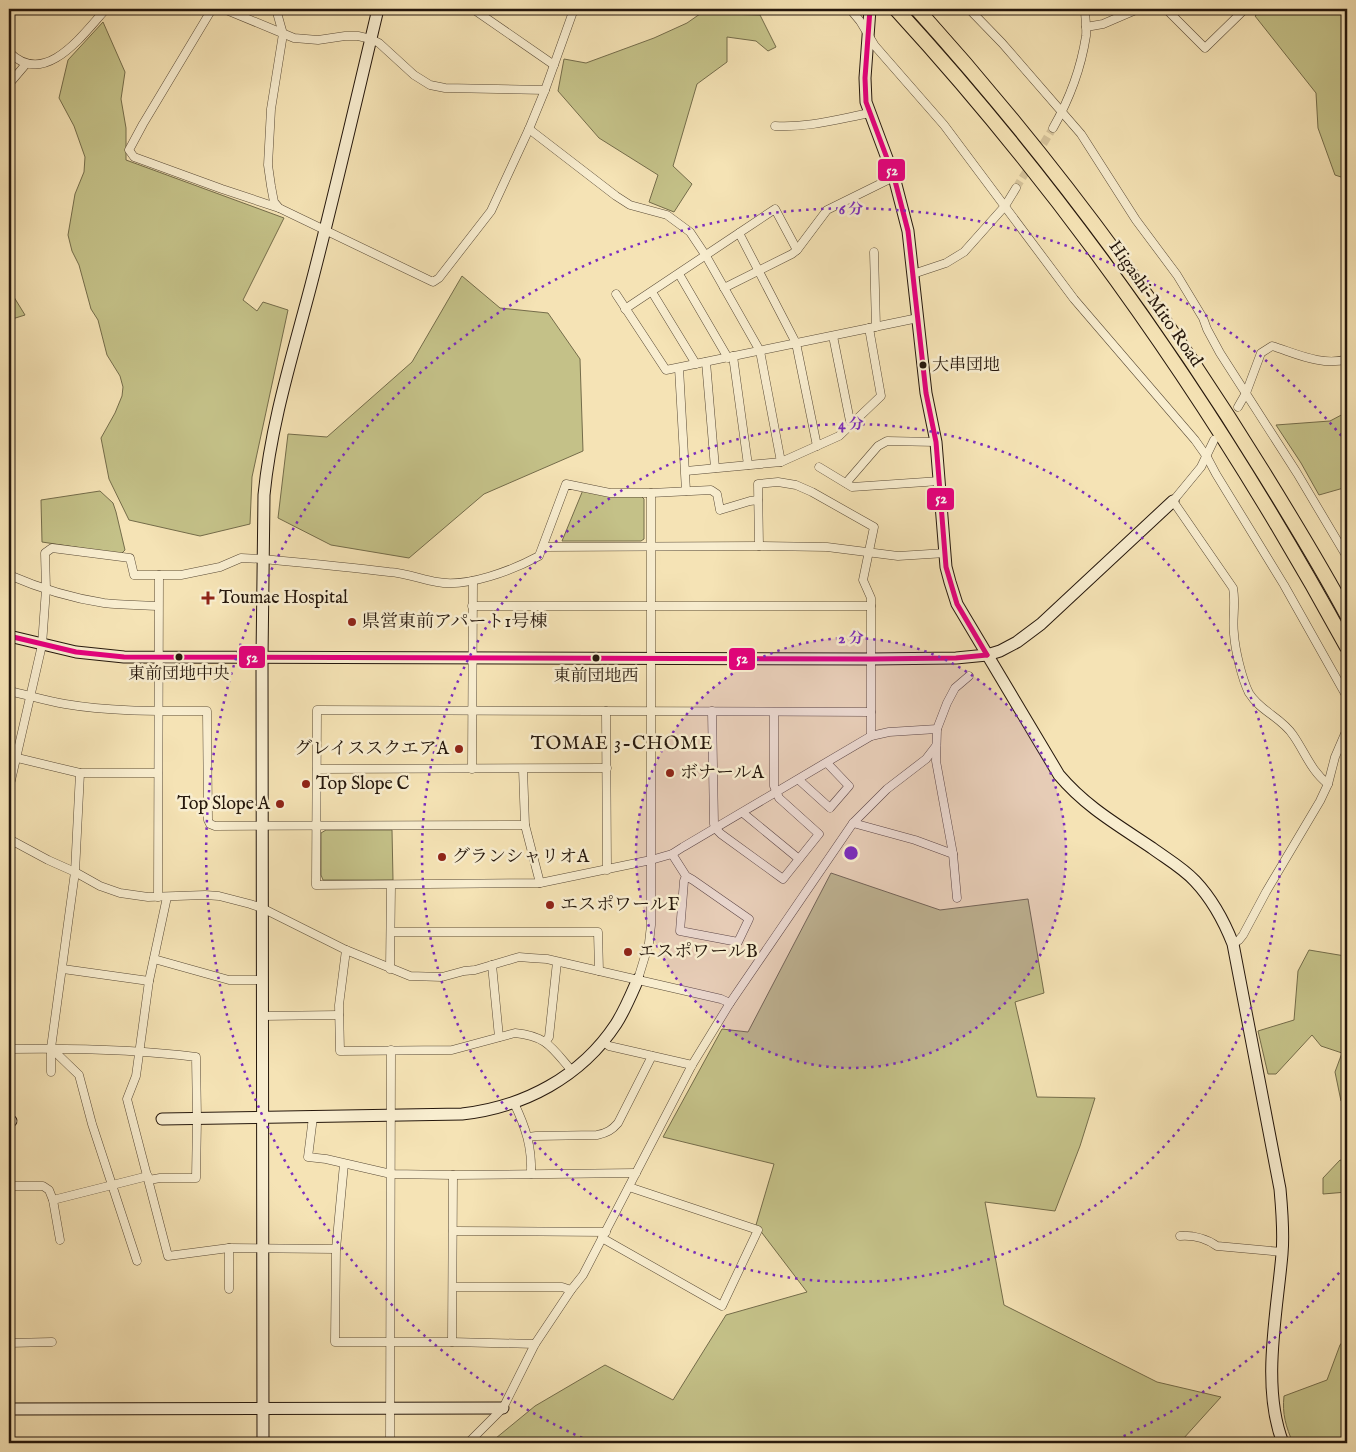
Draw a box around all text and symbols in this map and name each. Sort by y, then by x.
line badge: 52 [877,158,906,182]
text: 52 [886,162,898,180]
text: 6 分 [839,200,863,219]
street label: Higashi-Mito Road [1103,236,1207,372]
place label: 大串団地 [932,355,1000,376]
marker: 大串団地 [918,360,928,370]
text: 4 分 [838,415,864,434]
line badge: 52 [926,487,955,511]
text: 52 [935,490,947,508]
place label: Toumae Hospital [219,587,348,610]
marker: Toumae Hospital [201,591,215,605]
place label: 県営東前アパート1号棟 [362,611,547,634]
marker: 県営東前アパート1号棟 [346,616,358,628]
text: 2 分 [838,629,864,648]
line badge: 52 [238,645,266,669]
line badge: 52 [728,647,756,671]
text: 52 [246,649,258,667]
text: 52 [736,650,748,668]
marker: 東前団地中央 [174,652,184,662]
marker: 東前団地西 [591,653,601,663]
place label: 東前団地中央 [128,664,230,685]
place label: 東前団地西 [554,666,639,687]
district label: TOMAE 3-CHOME [531,732,713,756]
place label: グレイススクエアA [294,738,450,761]
marker: グレイススクエアA [453,743,465,755]
place label: ボナールA [680,762,765,785]
marker: ボナールA [664,767,676,779]
place label: Top Slope C [316,773,410,796]
marker: Top Slope C [300,778,312,790]
place label: Top Slope A [177,793,271,816]
marker: Top Slope A [274,798,286,810]
centre of rings [842,844,860,862]
place label: グランシャリオA [452,846,590,869]
marker: グランシャリオA [436,851,448,863]
place label: エスポワールF [560,894,680,917]
marker: エスポワールF [544,899,556,911]
place label: エスポワールB [638,941,758,964]
marker: エスポワールB [622,946,634,958]

